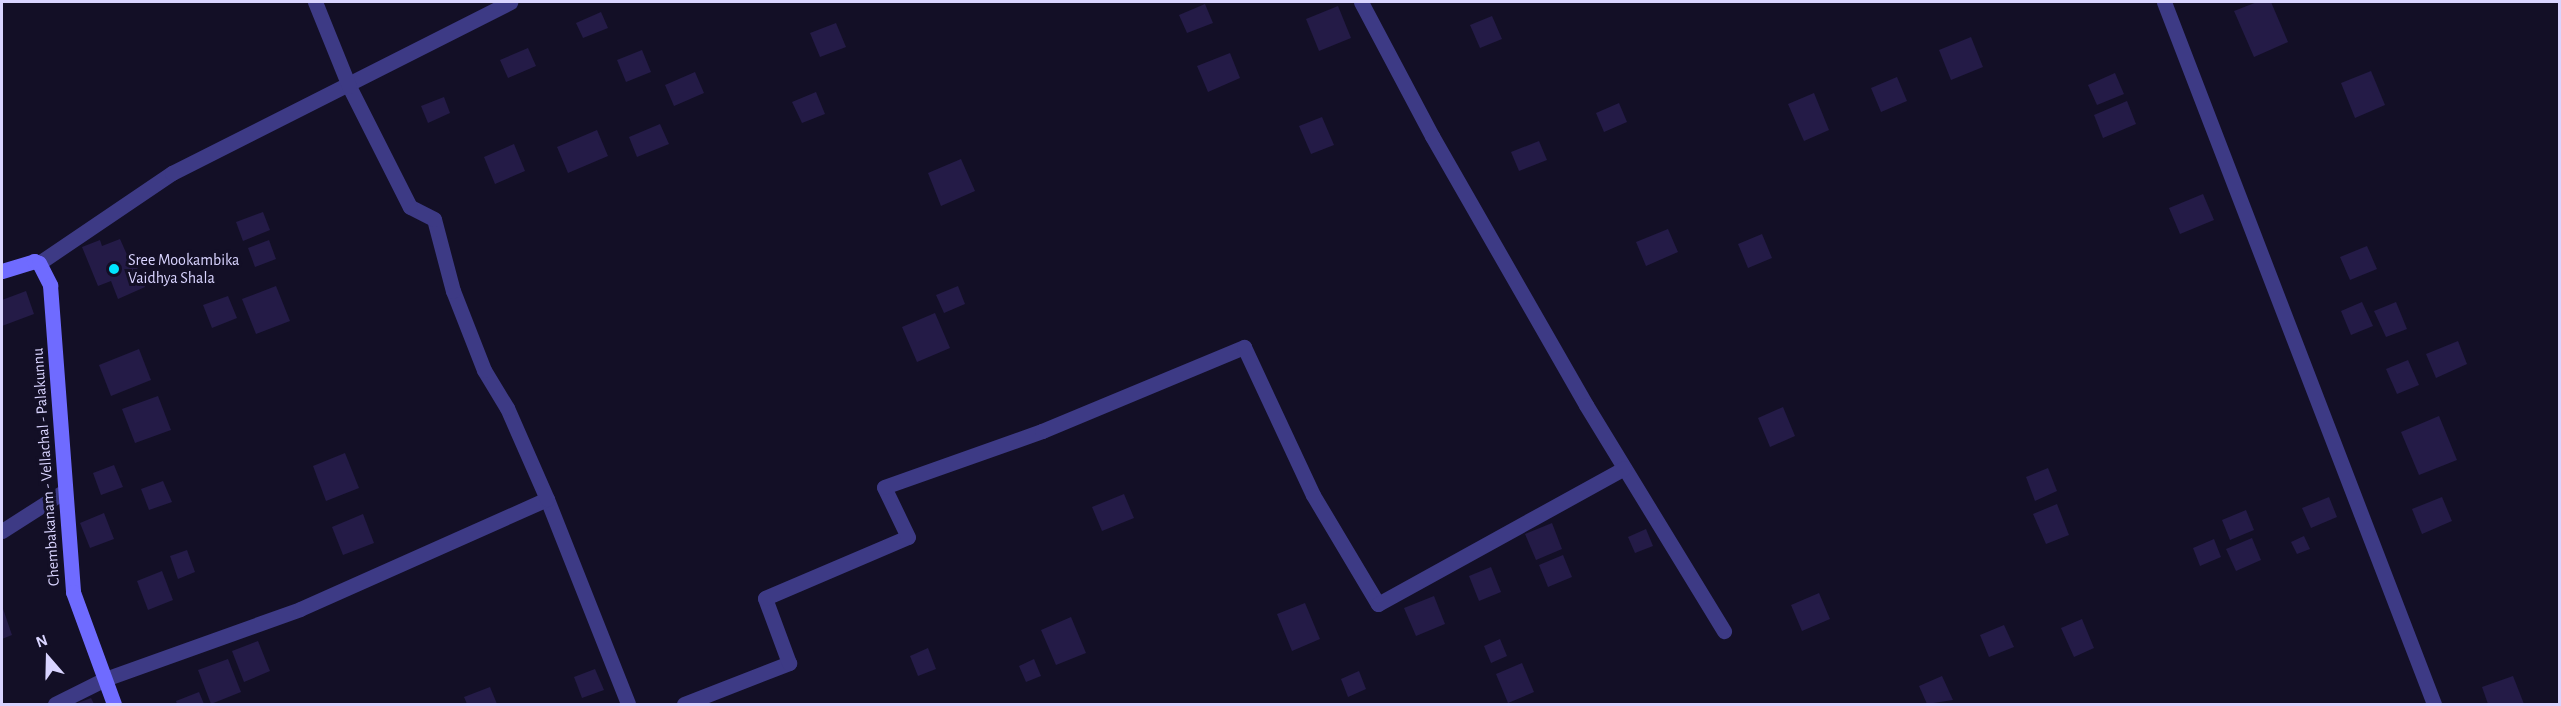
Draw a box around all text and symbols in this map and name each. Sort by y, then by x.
place label: Sree Mookambika Vaidhya Shala [128,250,239,288]
marker: Sree Mookambika Vaidhya Shala [105,260,123,278]
street label: Chembakanam - Vellachal - Palakunnu [28,347,64,587]
north arrow [18,628,78,688]
text: N [34,632,50,651]

